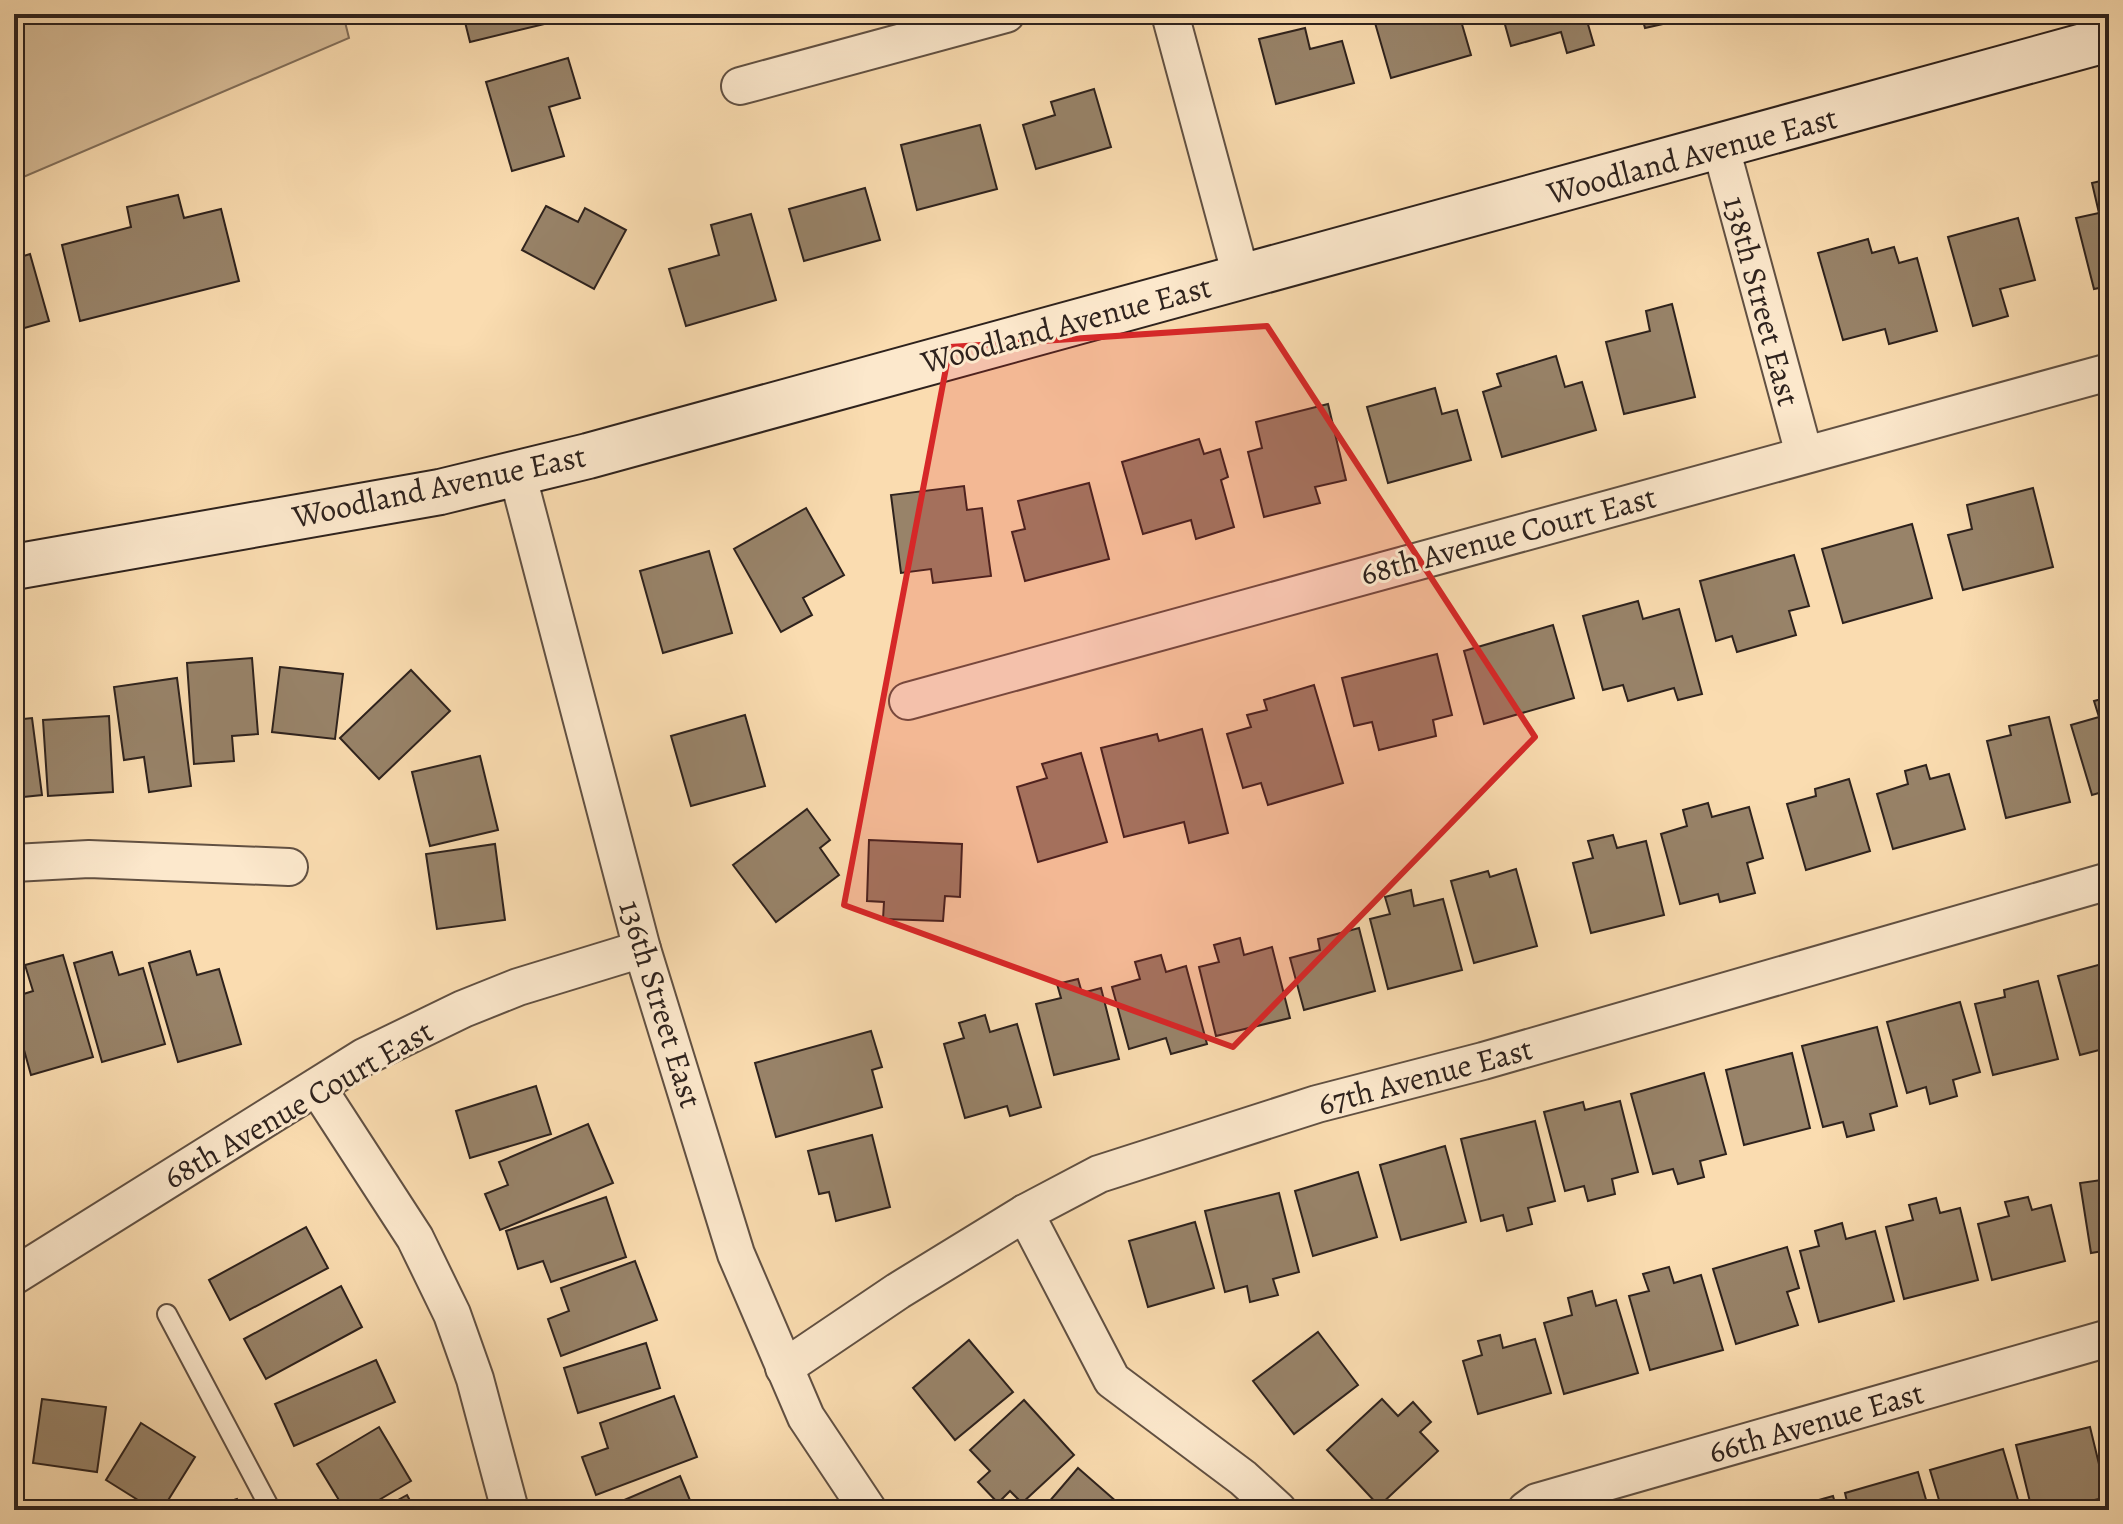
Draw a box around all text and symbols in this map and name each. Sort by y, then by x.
street label: Woodland Avenue East [1541,95,1842,215]
street label: 138th Street East [1713,191,1811,411]
street label: Woodland Avenue East [915,264,1216,384]
street label: Woodland Avenue East [287,433,590,539]
street label: 68th Avenue Court East [1355,474,1661,596]
street label: 136th Street East [609,895,713,1113]
street label: 68th Avenue Court East [155,1009,441,1199]
street label: 67th Avenue East [1313,1026,1537,1126]
street label: 66th Avenue East [1703,1370,1929,1474]

